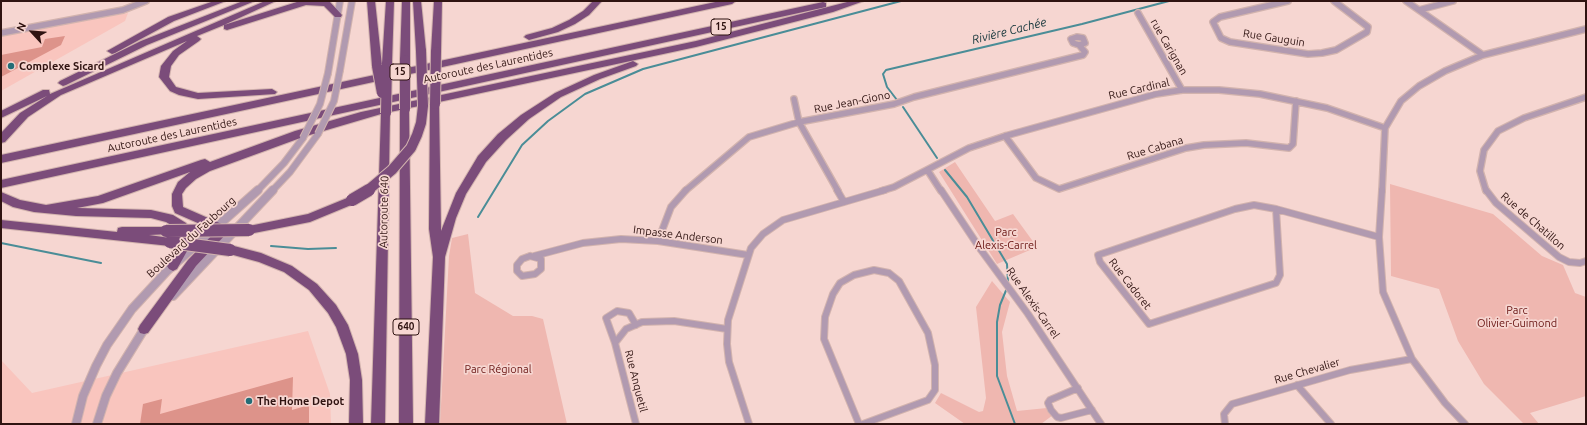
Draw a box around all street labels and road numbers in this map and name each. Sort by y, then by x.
street label: rue Carignan [1148,16,1190,78]
road number: 15 [711,19,731,35]
street label: Rue Gauguin [1242,27,1306,49]
street label: Autoroute des Laurentides [422,46,554,86]
road number: 15 [390,64,410,80]
street label: Rue Cardinal [1107,76,1171,102]
street label: Rue Jean-Giono [813,88,891,116]
street label: Autoroute des Laurentides [106,115,238,155]
street label: Rue Cabana [1125,133,1185,163]
street label: Autoroute 640 [377,176,391,248]
street label: Rue de Chatillon [1498,189,1568,253]
street label: Boulevard du Faubourg [144,194,238,280]
street label: Impasse Anderson [632,223,724,247]
street label: Rue Cadoret [1106,256,1154,312]
street label: Rue Alexis-Carrel [1004,265,1062,341]
road number: 640 [393,319,419,335]
street label: Rue Anquetil [622,348,650,414]
street label: Rue Chevalier [1273,355,1341,387]

